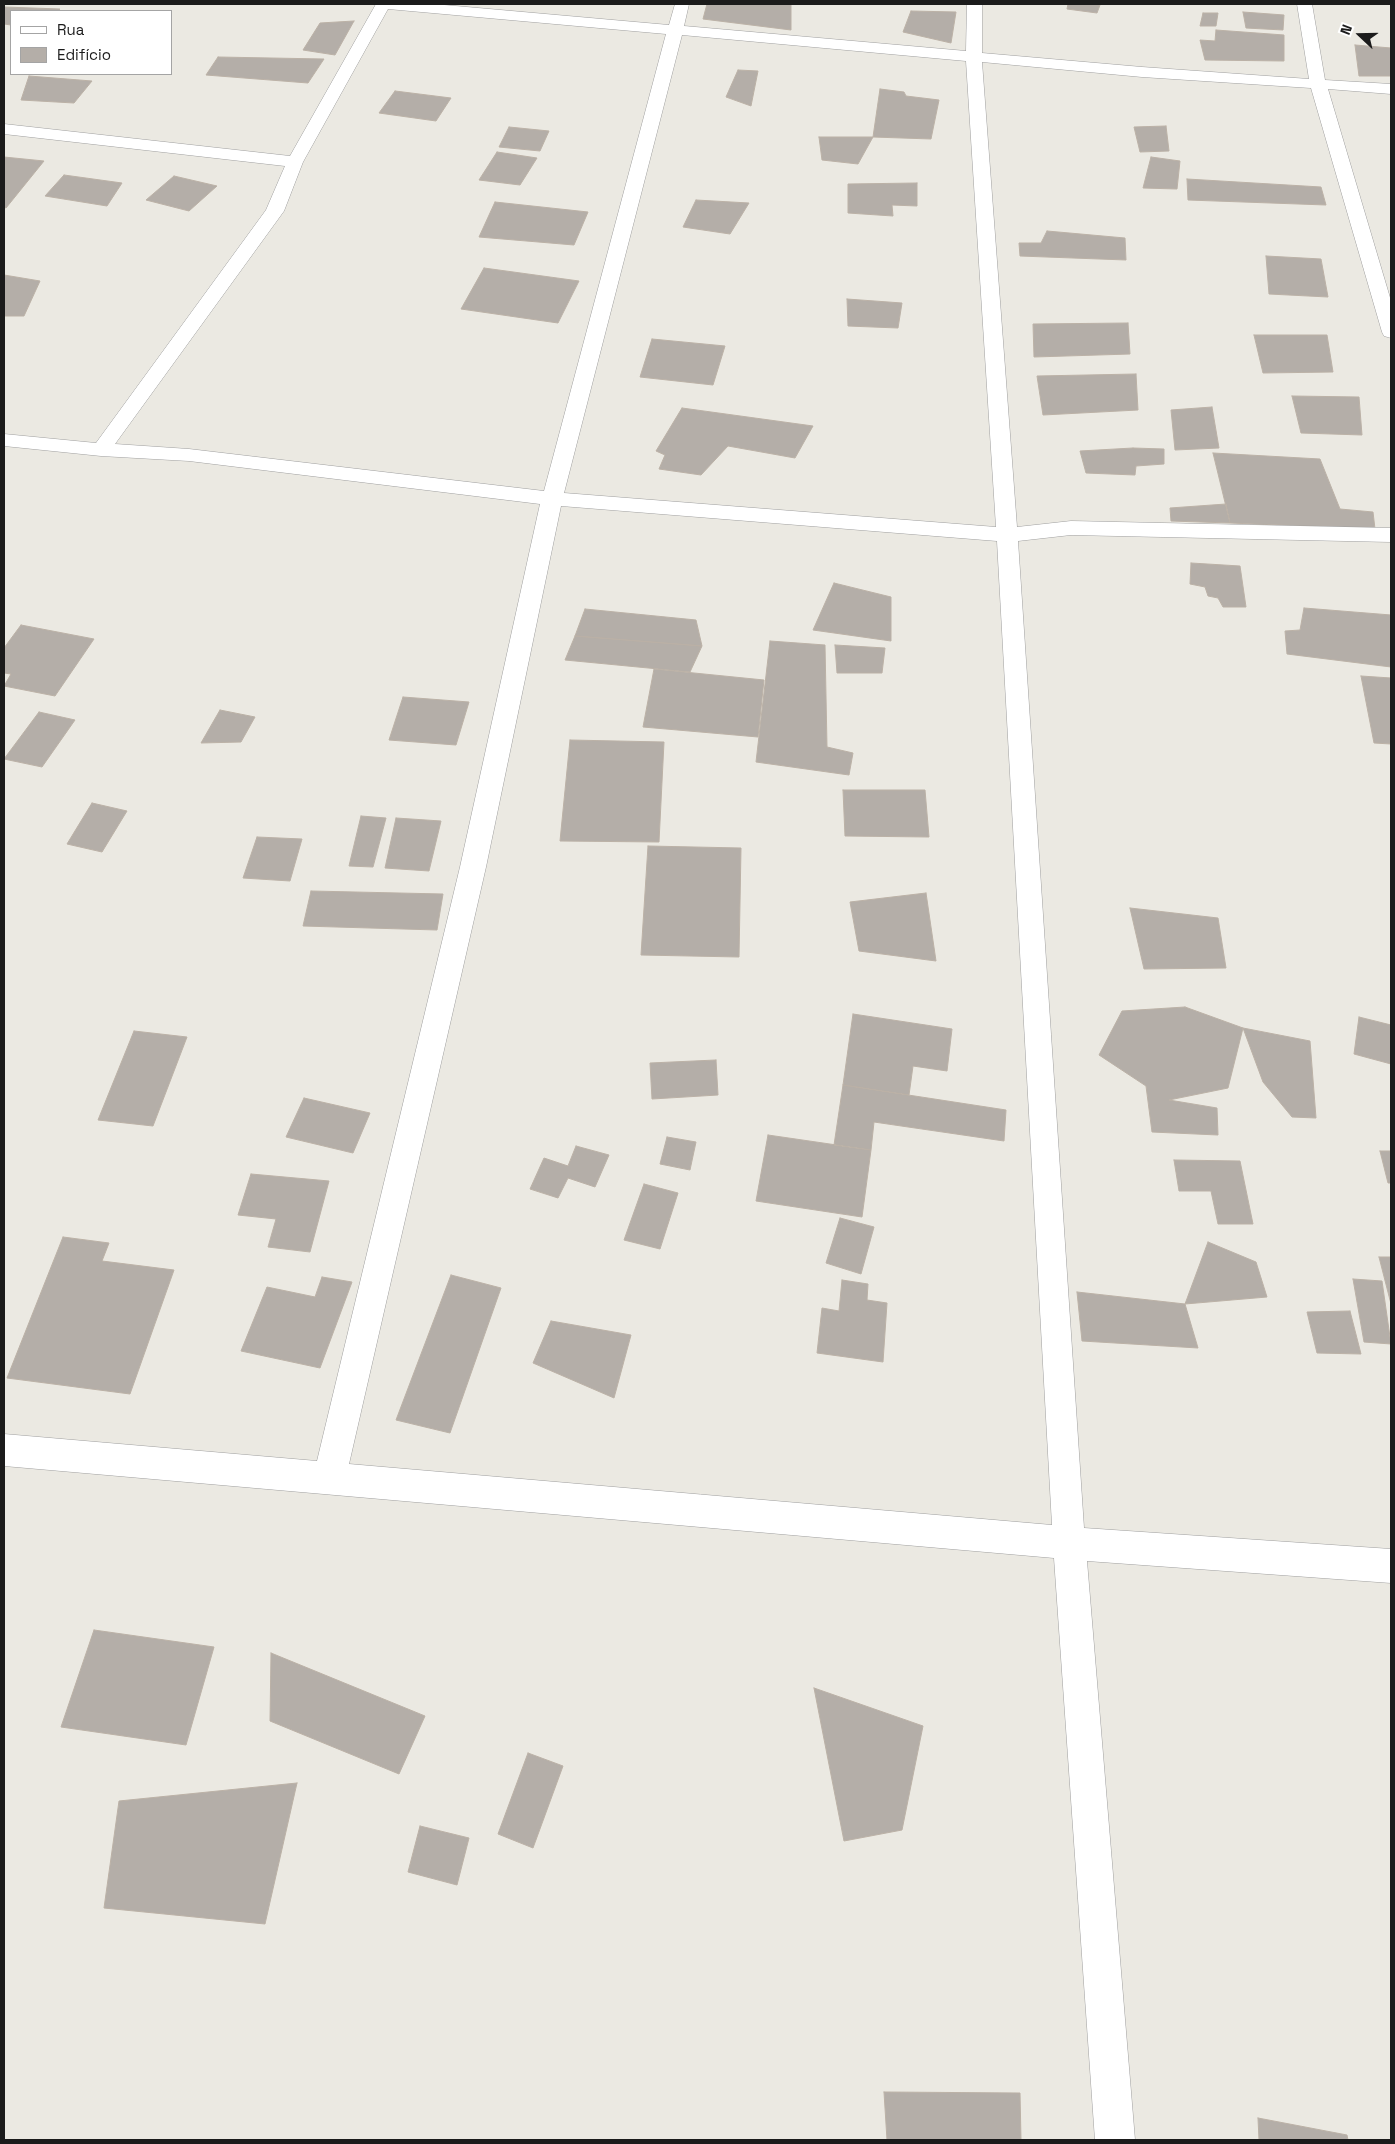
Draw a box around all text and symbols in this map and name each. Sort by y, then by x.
legend [10,10,172,75]
north arrow [1335,10,1385,60]
text: Rua [57,20,84,39]
text: N [1336,22,1356,37]
text: Edifício [57,45,111,64]

